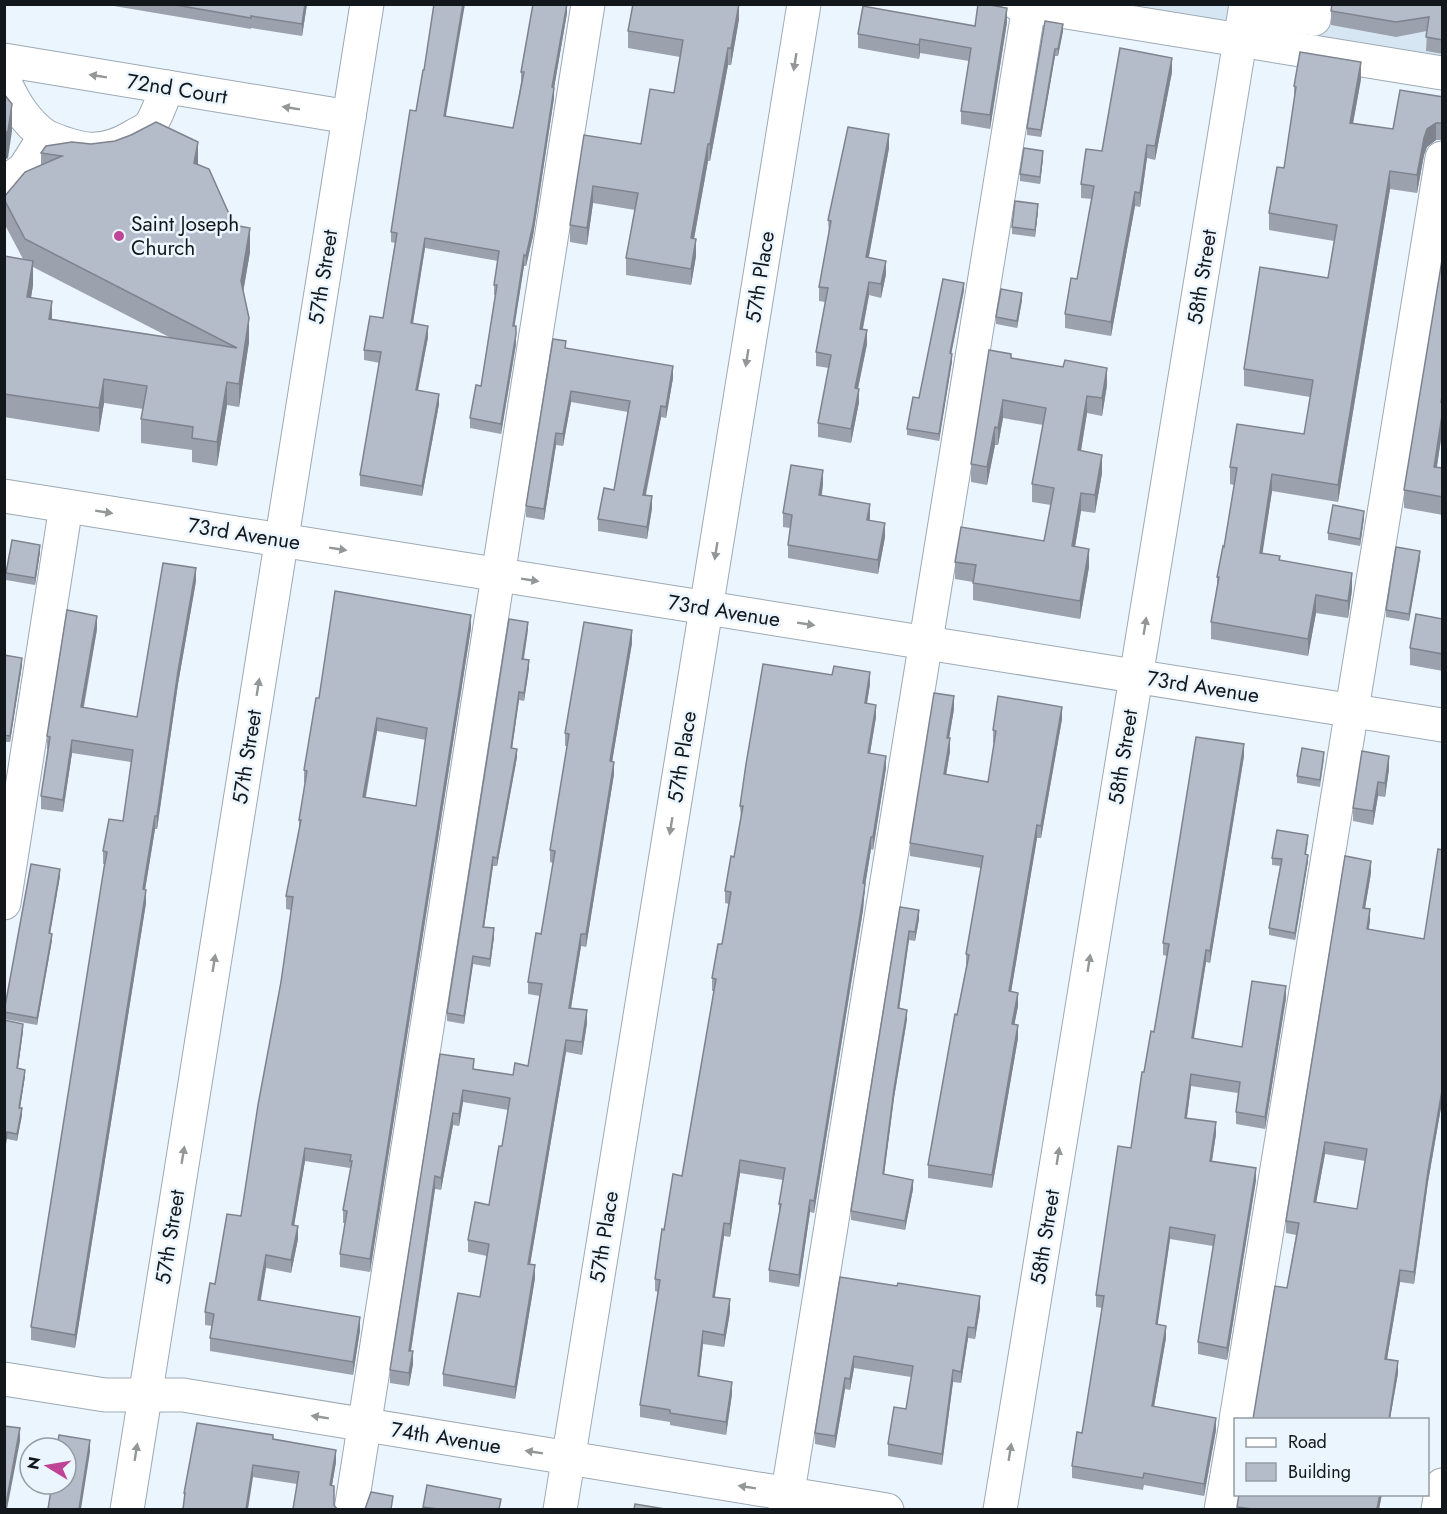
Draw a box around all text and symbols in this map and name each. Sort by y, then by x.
one-way arrow [790,53,799,72]
street label: 72nd Court [125,66,229,112]
one-way arrow [89,71,108,80]
one-way arrow [281,103,300,112]
place label: Saint Joseph Church [131,209,239,263]
street label: 58th Street [1180,227,1224,327]
street label: 57th Street [301,228,345,326]
marker: Saint Joseph Church [112,229,126,243]
street label: 57th Place [738,229,782,325]
one-way arrow [742,349,751,368]
one-way arrow [94,508,113,517]
street label: 73rd Avenue [186,510,303,558]
one-way arrow [711,542,720,561]
one-way arrow [328,545,347,554]
one-way arrow [521,576,540,585]
street label: 73rd Avenue [666,587,783,635]
one-way arrow [1140,616,1149,635]
one-way arrow [797,620,816,629]
street label: 73rd Avenue [1145,663,1262,711]
one-way arrow [254,678,263,697]
street label: 58th Street [1101,707,1145,807]
street label: 57th Street [225,708,269,806]
street label: 57th Place [660,709,704,805]
one-way arrow [666,817,675,836]
one-way arrow [210,953,219,972]
one-way arrow [1085,954,1094,973]
one-way arrow [179,1146,188,1165]
one-way arrow [1054,1146,1063,1165]
street label: 58th Street [1023,1187,1067,1287]
street label: 57th Street [148,1188,192,1286]
street label: 57th Place [582,1189,626,1285]
one-way arrow [311,1413,330,1422]
street label: 74th Avenue [389,1414,503,1462]
legend [1234,1418,1429,1496]
text: Road [1288,1429,1327,1455]
north arrow [18,1436,78,1496]
one-way arrow [132,1442,141,1461]
one-way arrow [1005,1442,1014,1461]
one-way arrow [524,1447,543,1456]
text: N [21,1455,46,1472]
text: Building [1288,1459,1351,1485]
one-way arrow [737,1482,756,1491]

